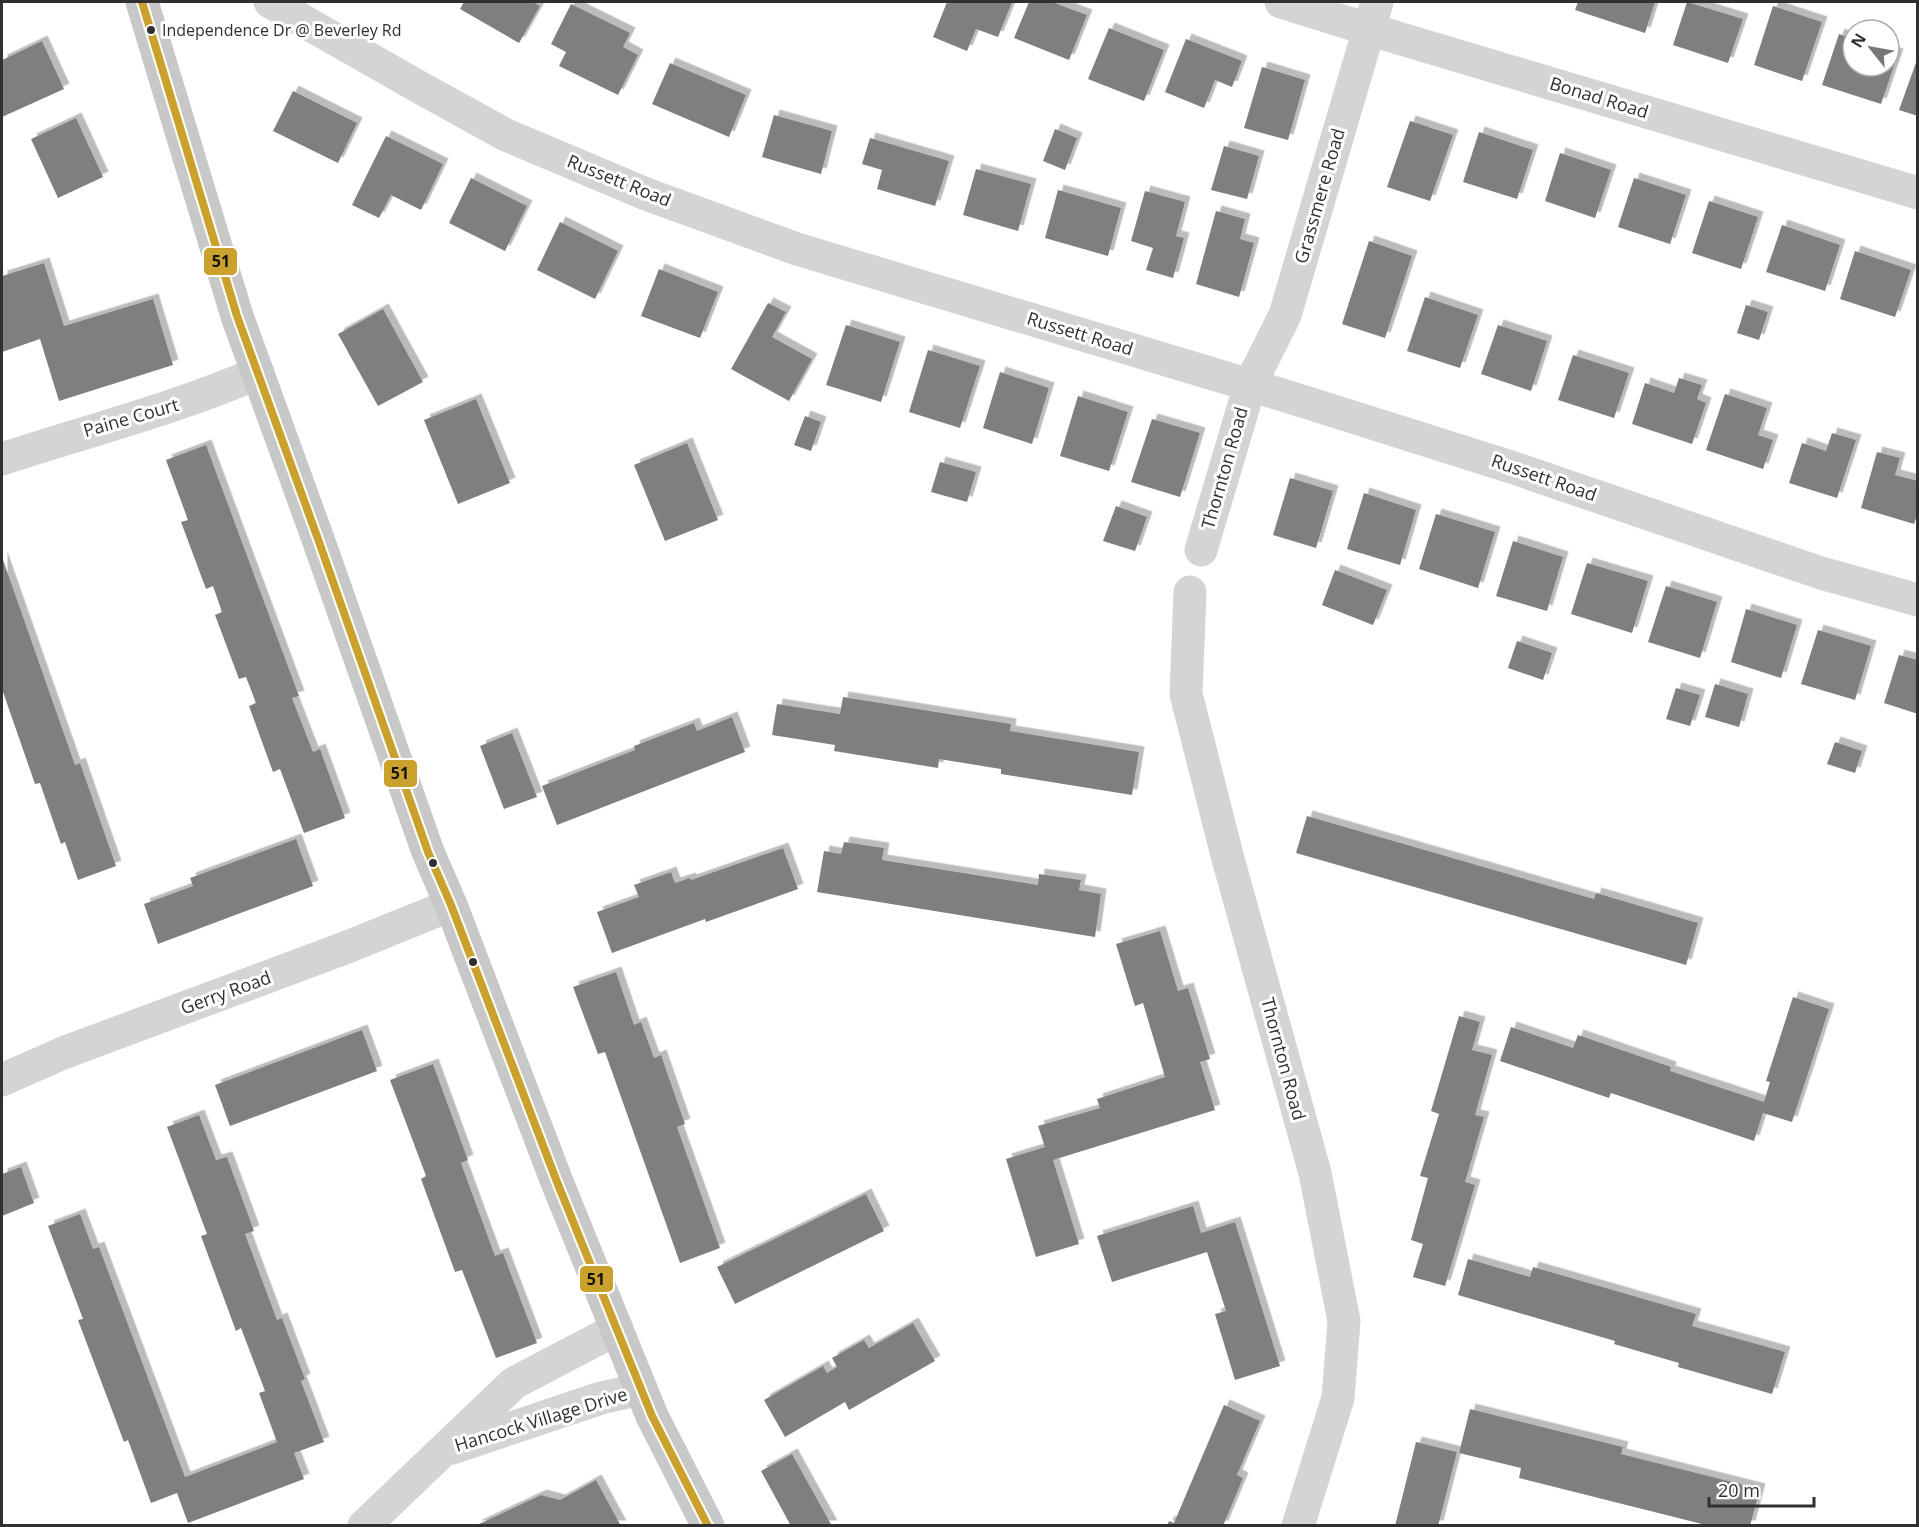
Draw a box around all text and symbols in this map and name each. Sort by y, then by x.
north arrow [1841,18,1901,78]
place label: Independence Dr @ Beverley Rd [162,19,402,41]
marker: Independence Dr @ Beverley Rd [145,24,157,36]
text: N [1845,29,1871,52]
street label: Bonad Road [1547,71,1652,123]
street label: Grassmere Road [1288,125,1350,266]
street label: Russett Road [564,148,675,212]
line badge: 51 [203,247,238,276]
text: 51 [212,250,230,272]
street label: Russett Road [1024,306,1136,361]
street label: Paine Court [80,392,181,442]
street label: Thornton Road [1195,404,1253,532]
street label: Russett Road [1488,448,1600,506]
line badge: 51 [383,759,418,788]
text: 51 [391,762,409,784]
unlabelled marker [427,857,439,869]
unlabelled marker [467,956,479,968]
street label: Gerry Road [177,965,274,1020]
street label: Thornton Road [1256,995,1312,1123]
line badge: 51 [579,1265,614,1293]
text: 51 [587,1268,605,1290]
street label: Hancock Village Drive [451,1381,630,1457]
scale bar [1709,1470,1814,1508]
text: 20 m [1718,1478,1760,1502]

